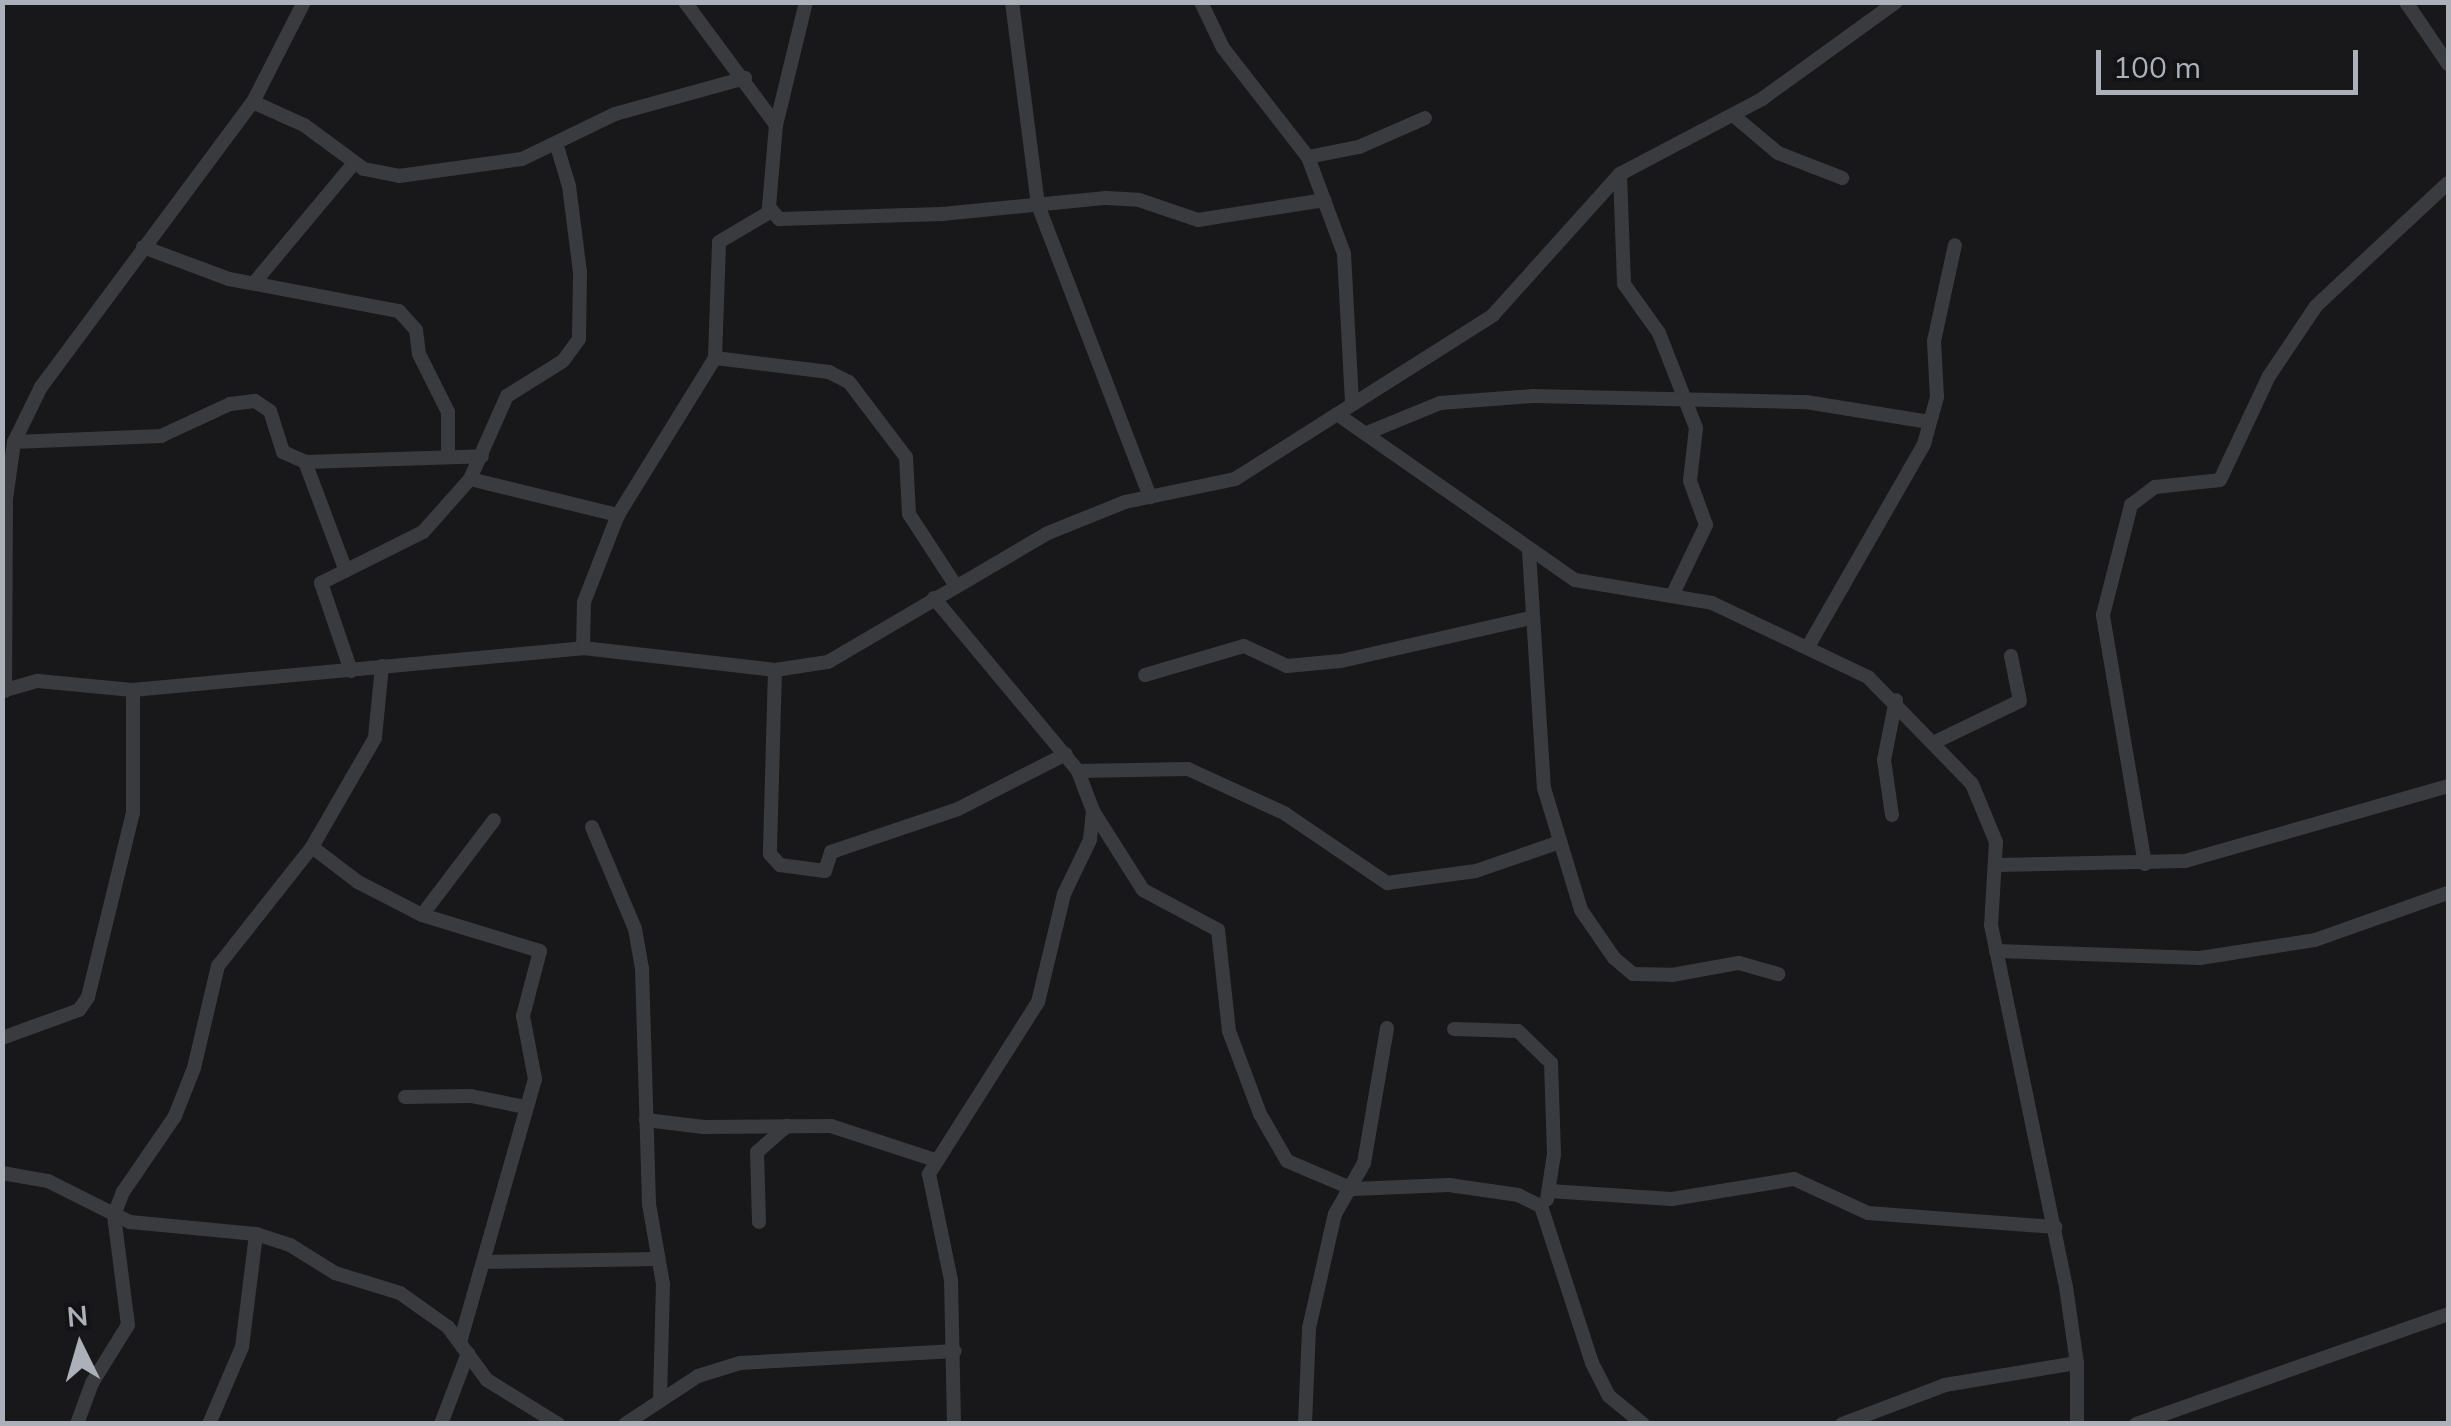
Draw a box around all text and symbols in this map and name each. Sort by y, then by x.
scale bar [2101,30,2364,92]
text: 100 m [2113,48,2201,86]
north arrow [30,1296,130,1396]
text: N [65,1297,89,1334]

